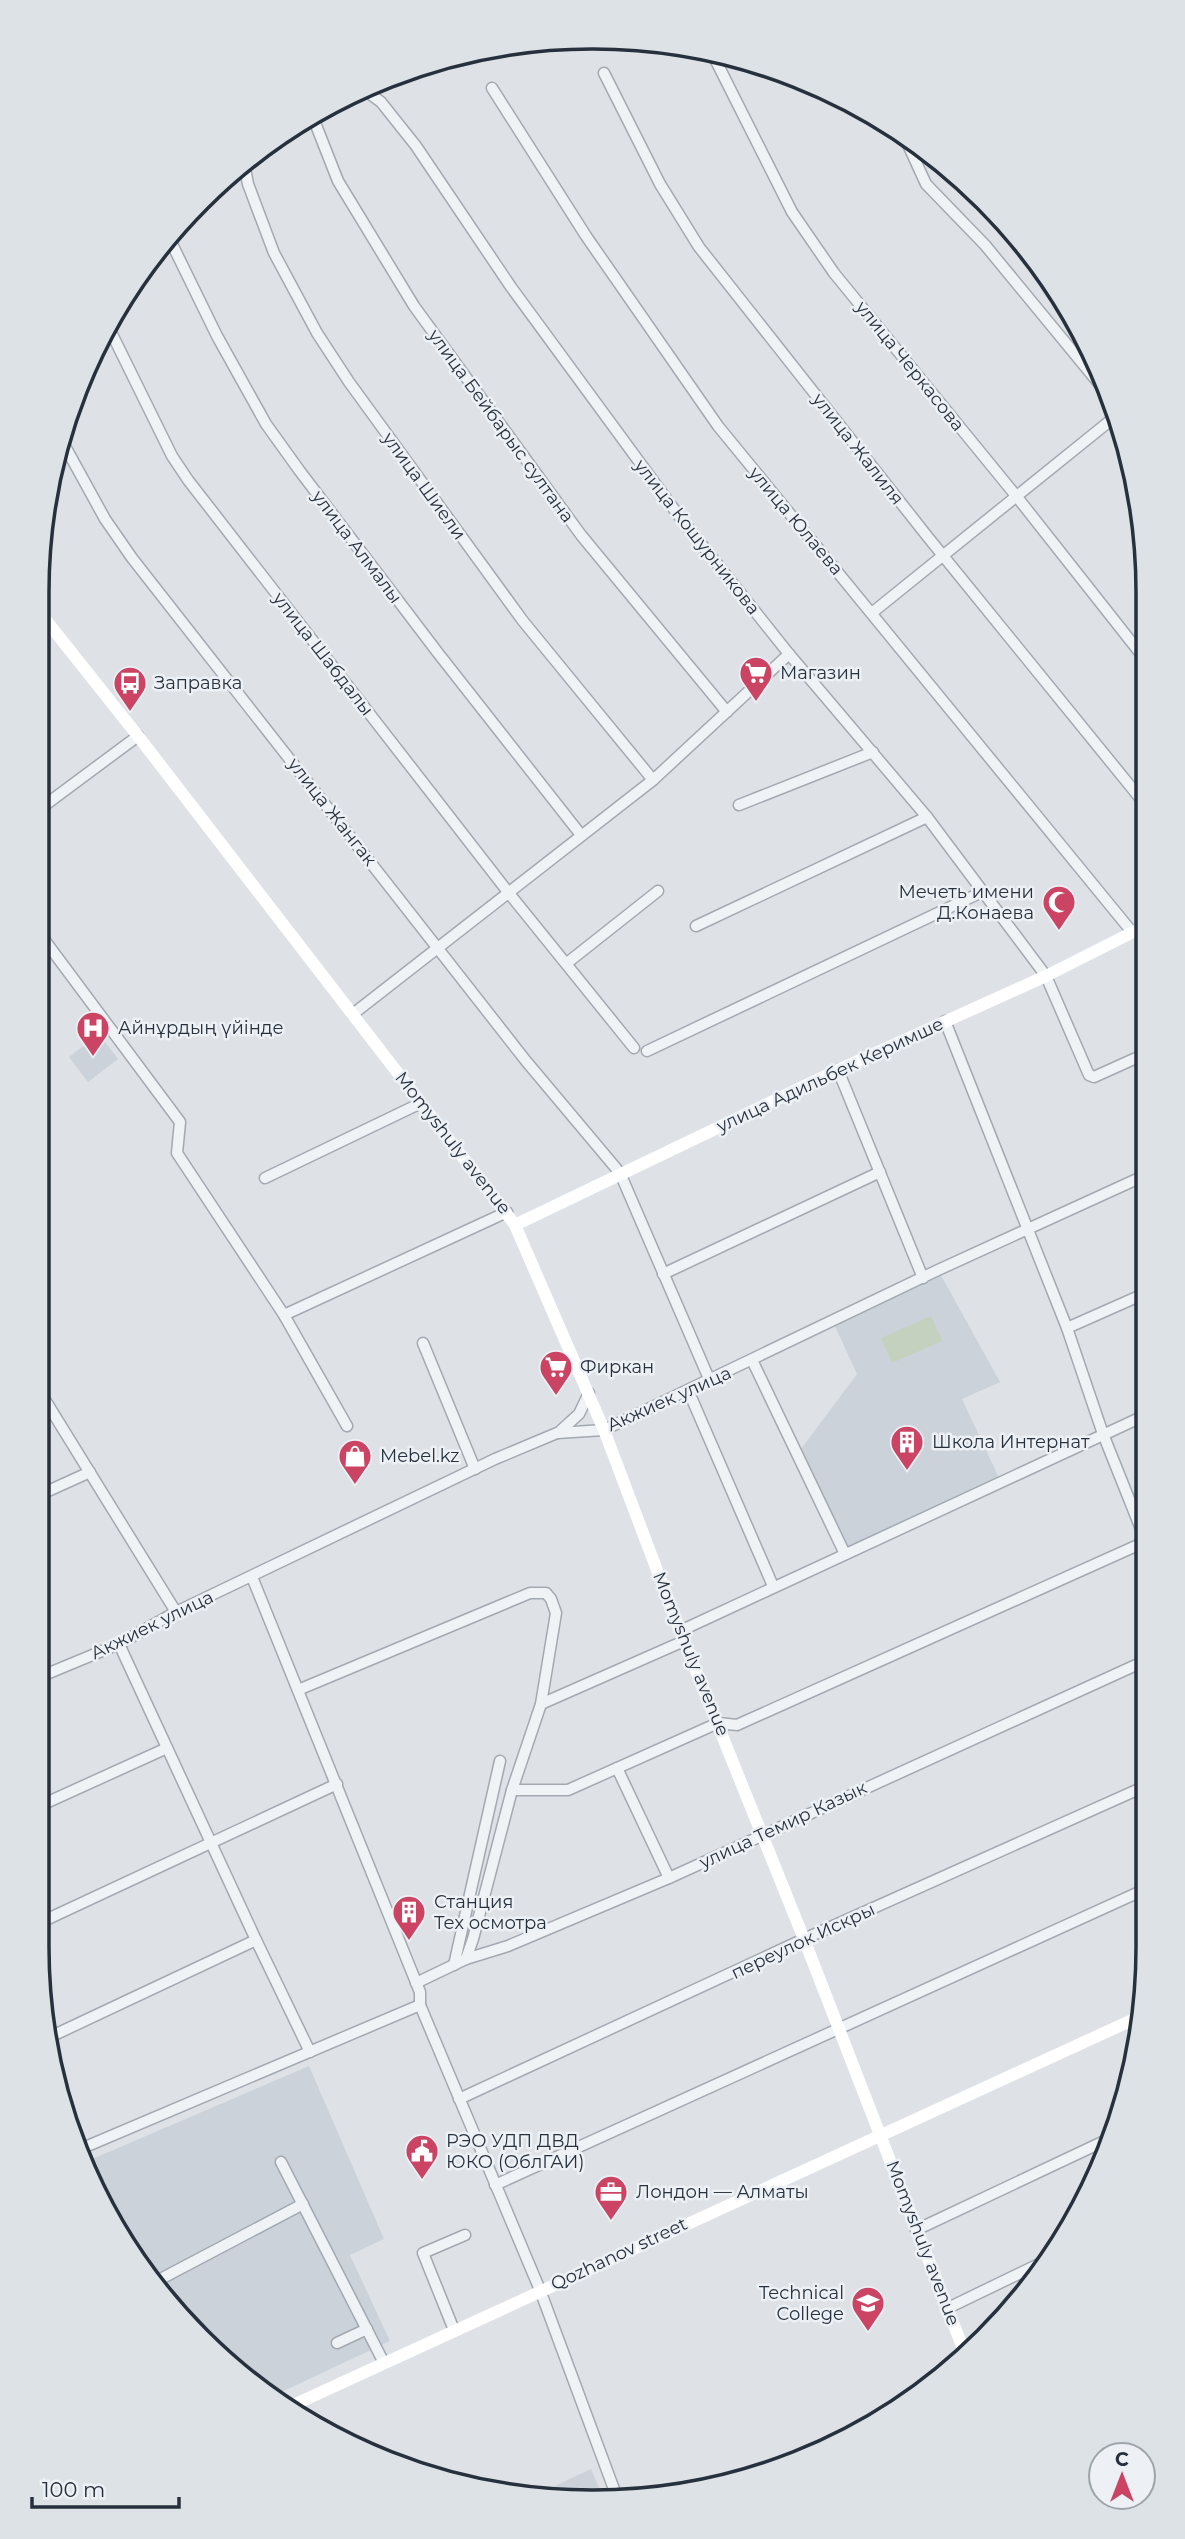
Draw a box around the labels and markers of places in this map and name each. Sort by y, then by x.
supermarket icon: Магазин [737,654,775,703]
place label: Магазин [780,662,861,684]
bus stop icon: Заправка [111,664,149,713]
place label: Заправка [154,672,242,694]
place label: Мечеть имени Д.Конаева [898,881,1034,924]
mosque icon: Мечеть имени Д.Конаева [1040,883,1078,932]
hospital icon: Айнұрдың үйінде [74,1009,112,1058]
place label: Айнұрдың үйінде [118,1017,284,1039]
supermarket icon: Фиркан [537,1348,575,1397]
place label: Фиркан [580,1356,654,1378]
building icon: Школа Интернат [888,1423,926,1472]
place label: Школа Интернат [932,1431,1090,1453]
shop icon: Mebel.kz [336,1437,374,1486]
place label: Mebel.kz [380,1445,460,1467]
place label: Станция Тех осмотра [434,1891,547,1934]
building icon: Станция Тех осмотра [390,1893,428,1942]
place label: РЭО УДП ДВД ЮКО (ОблГАИ) [446,2130,584,2173]
public building icon: РЭО УДП ДВД ЮКО (ОблГАИ) [403,2132,441,2181]
office icon: Лондон — Алматы [592,2173,630,2222]
place label: Лондон — Алматы [636,2181,809,2203]
place label: Technical College [759,2282,844,2325]
school or university icon: Technical College [849,2284,887,2333]

